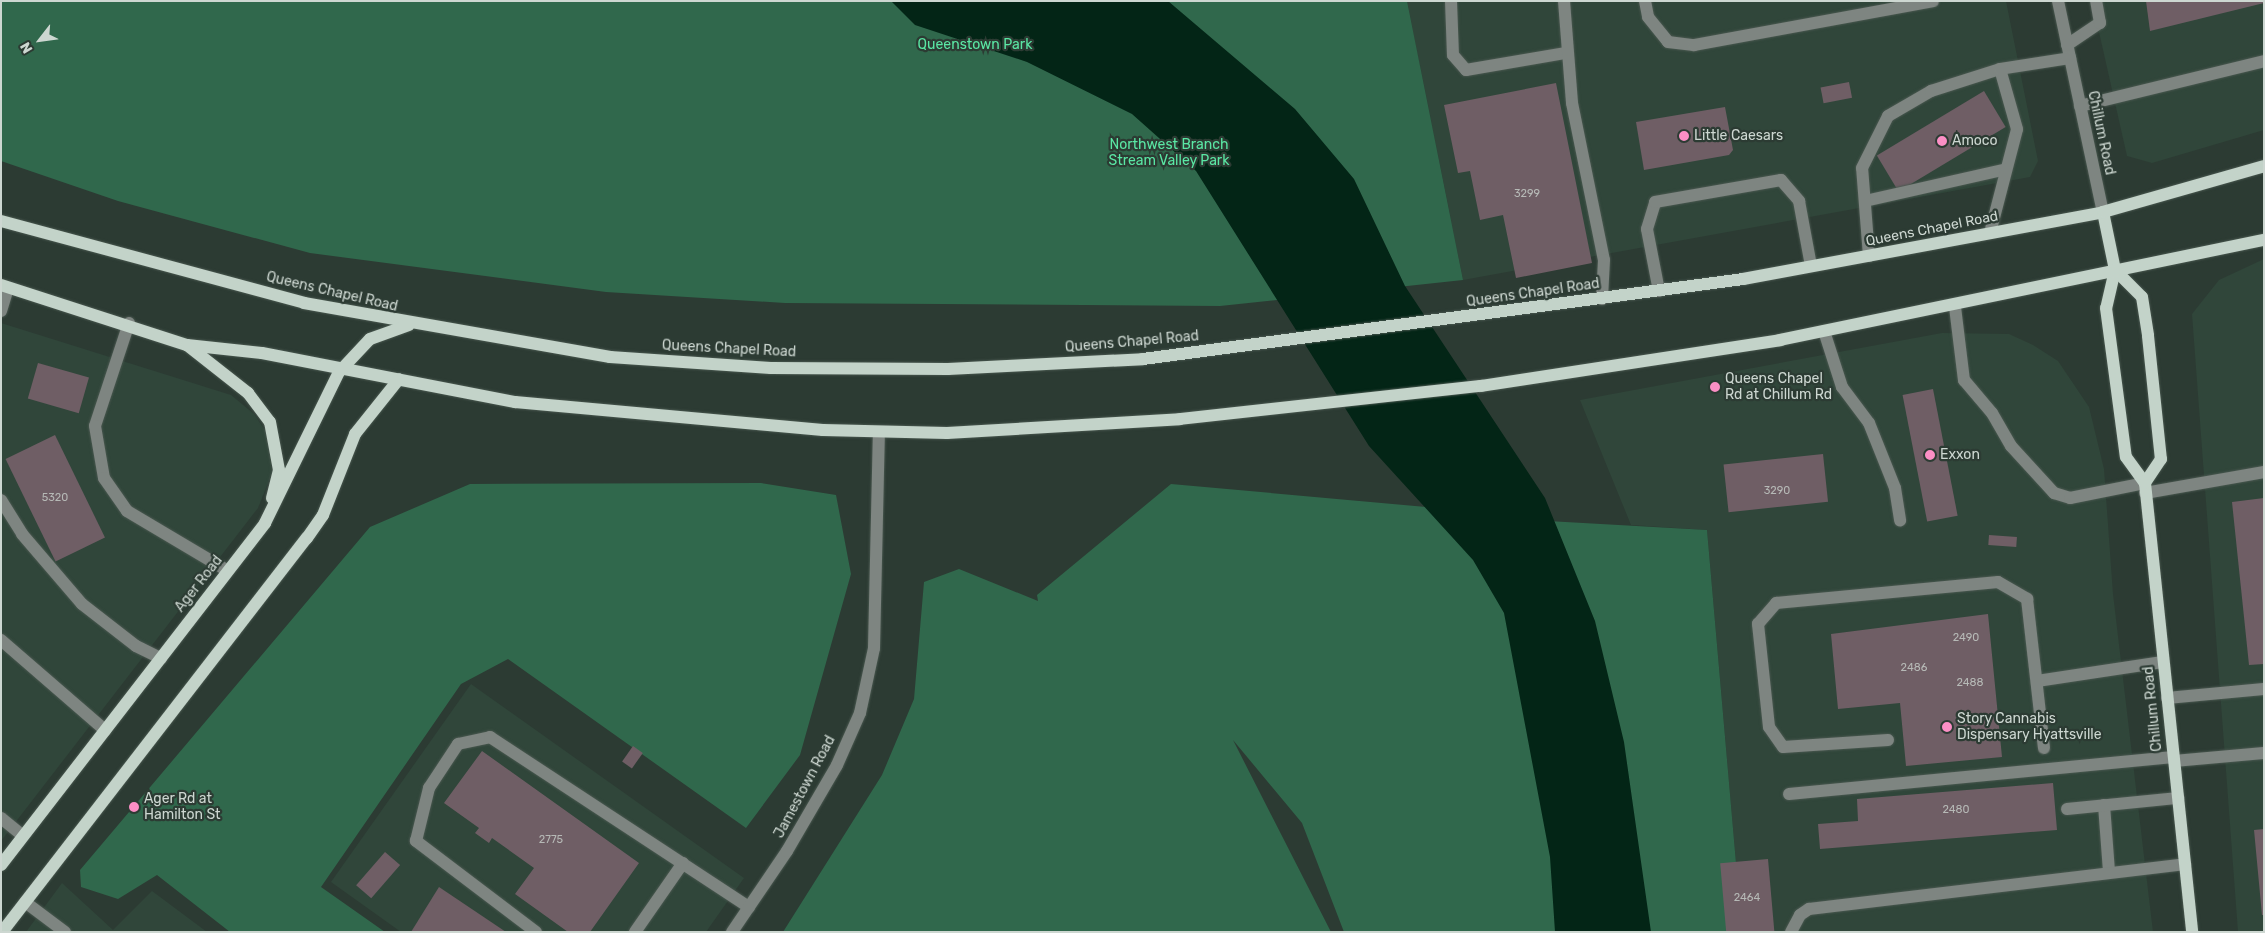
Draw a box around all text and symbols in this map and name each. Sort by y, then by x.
north arrow [15,15,65,65]
park label: Queenstown Park [918,37,1032,53]
text: N [17,39,36,56]
street label: Chillum Road [2084,89,2118,177]
place label: Little Caesars [1694,128,1783,144]
marker: Little Caesars [1678,130,1690,142]
place label: Amoco [1952,133,1998,149]
marker: Amoco [1936,135,1948,147]
park label: Northwest Branch Stream Valley Park [1108,137,1230,170]
house number: 3299 [1514,187,1540,201]
street label: Queens Chapel Road [1864,208,2000,250]
street label: Queens Chapel Road [265,269,399,315]
street label: Queens Chapel Road [1465,275,1601,311]
street label: Queens Chapel Road [1064,328,1200,356]
street label: Queens Chapel Road [661,337,797,361]
place label: Queens Chapel Rd at Chillum Rd [1725,371,1832,404]
marker: Queens Chapel Rd at Chillum Rd [1709,381,1721,393]
place label: Exxon [1940,447,1980,463]
marker: Exxon [1924,449,1936,461]
house number: 3290 [1764,484,1790,498]
house number: 5320 [42,491,68,505]
street label: Ager Road [172,552,226,616]
house number: 2490 [1953,631,1979,645]
house number: 2486 [1901,661,1927,675]
street label: Chillum Road [2140,666,2166,752]
house number: 2488 [1956,676,1984,690]
place label: Story Cannabis Dispensary Hyattsville [1957,711,2102,744]
marker: Story Cannabis Dispensary Hyattsville [1941,721,1953,733]
street label: Jamestown Road [771,733,839,841]
place label: Ager Rd at Hamilton St [144,791,221,824]
marker: Ager Rd at Hamilton St [128,801,140,813]
house number: 2480 [1942,803,1970,817]
house number: 2775 [539,833,563,847]
house number: 2464 [1734,891,1760,905]

